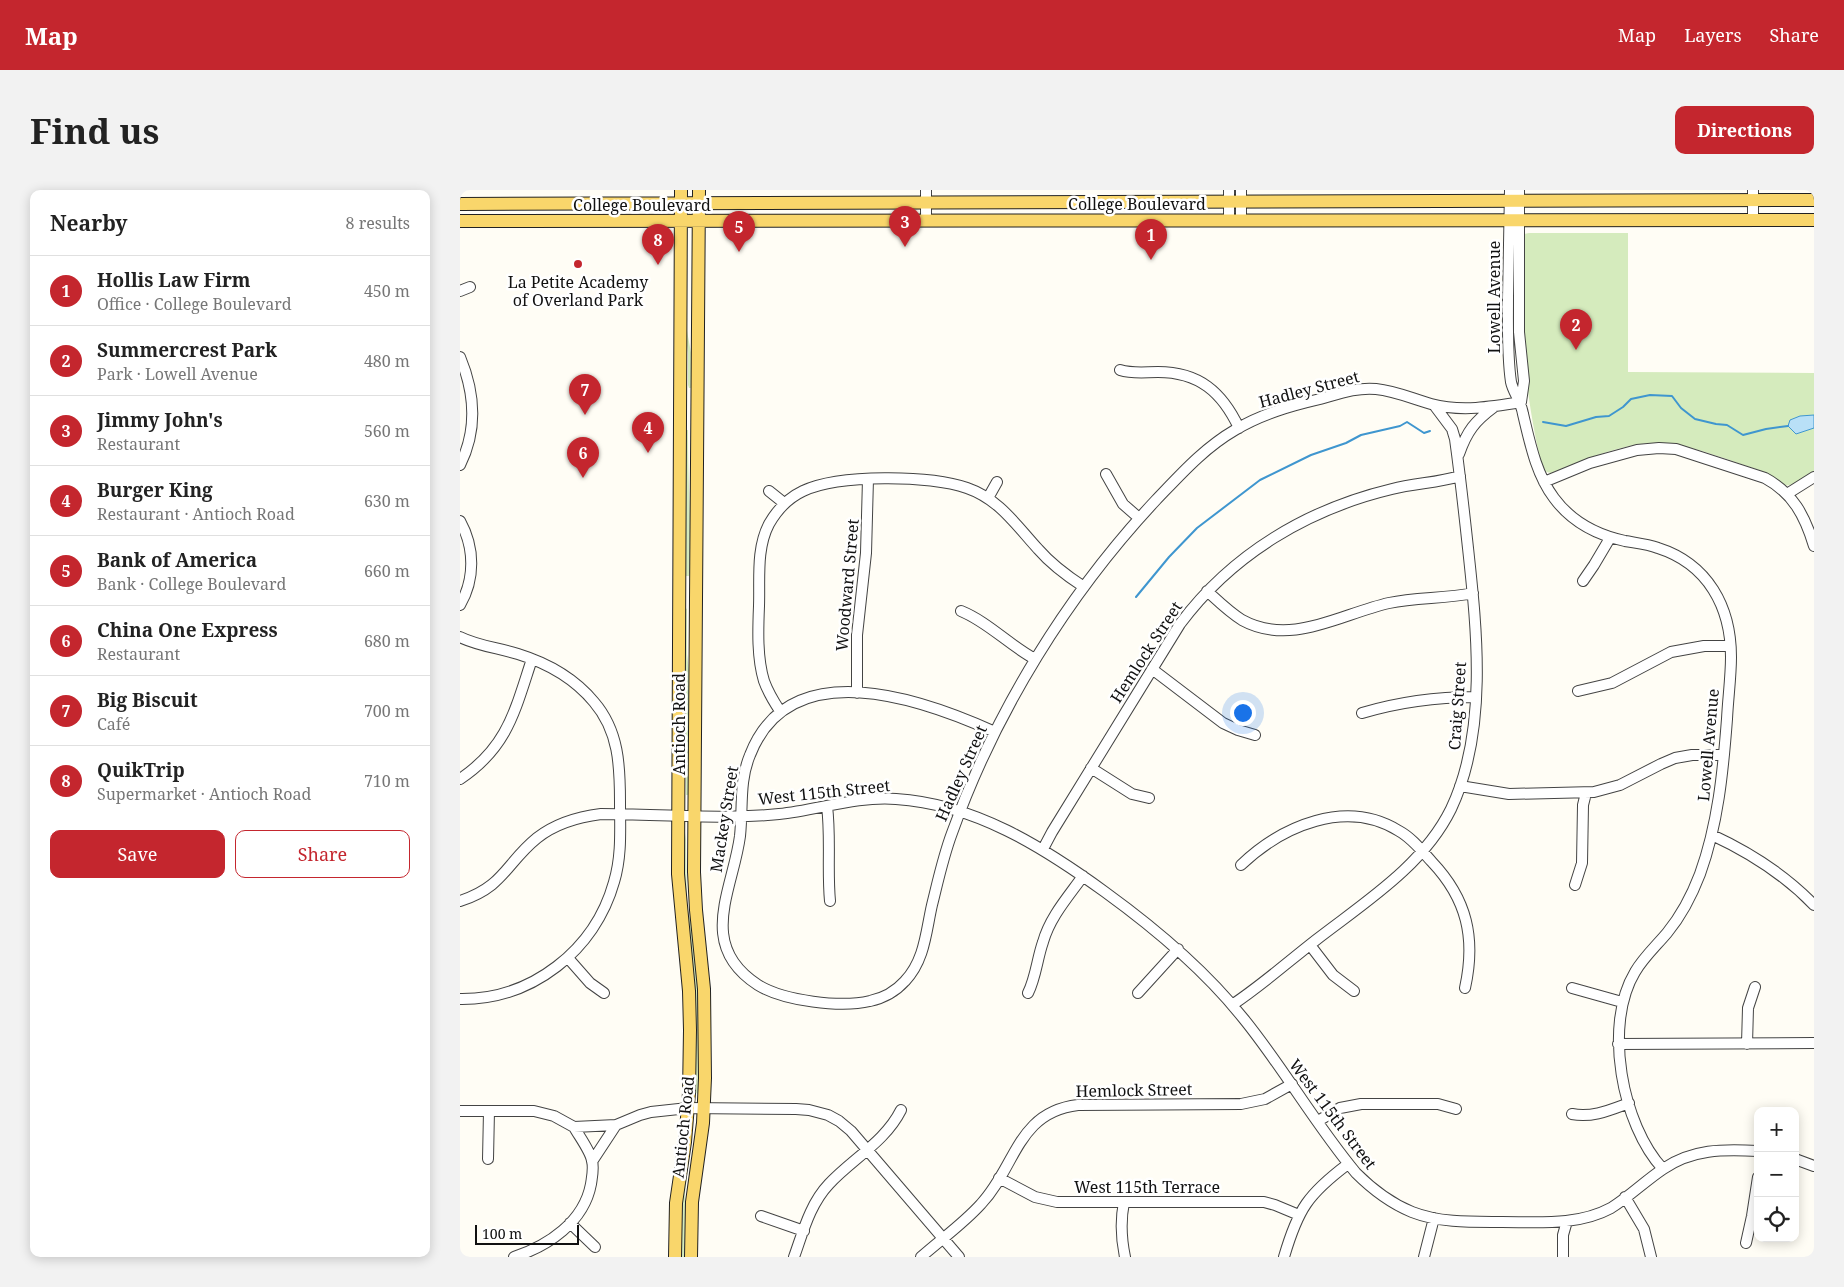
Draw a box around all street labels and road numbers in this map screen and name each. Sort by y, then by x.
street label: College Boulevard [1068,193,1206,215]
street label: College Boulevard [573,194,711,216]
street label: Lowell Avenue [1483,241,1505,353]
street label: Hadley Street [1256,365,1362,413]
street label: Woodward Street [830,517,864,652]
street label: Hemlock Street [1105,597,1187,707]
street label: Craig Street [1443,661,1471,751]
street label: Antioch Road [668,673,690,775]
street label: Lowell Avenue [1692,688,1724,802]
street label: Hadley Street [930,721,992,824]
street label: Mackey Street [705,764,743,874]
street label: West 115th Street [757,774,892,810]
street label: West 115th Street [1284,1054,1382,1174]
street label: Antioch Road [667,1075,699,1179]
street label: Hemlock Street [1076,1078,1193,1102]
street label: West 115th Terrace [1074,1176,1220,1198]

